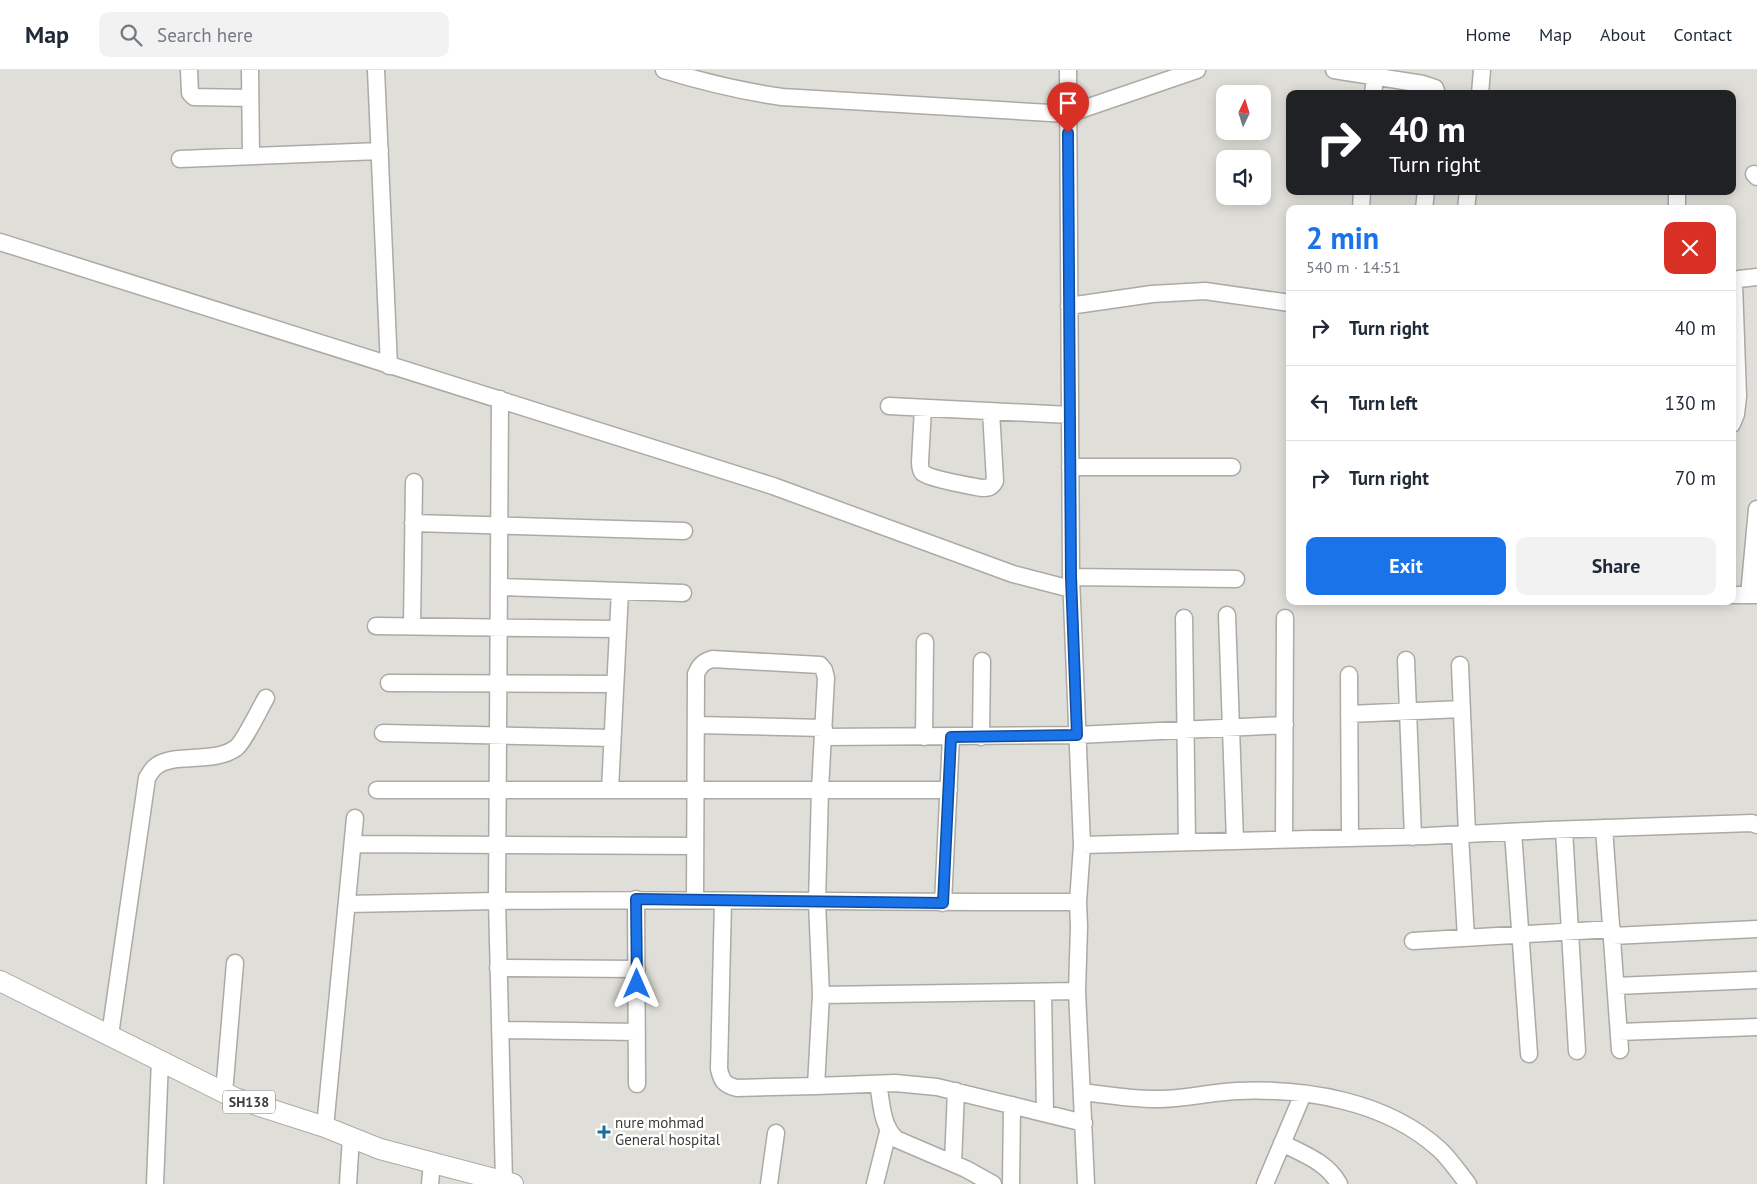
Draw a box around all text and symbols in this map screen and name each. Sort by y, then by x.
search box [99,12,449,57]
text: Map [25,19,69,50]
icon: search [117,21,145,49]
text: Search here [157,23,253,47]
text: Home [1465,23,1511,46]
text: Map [1539,23,1572,46]
text: About [1600,23,1646,46]
text: Contact [1674,23,1732,46]
pin [1047,82,1089,133]
north arrow [1216,85,1271,140]
map controls [1216,85,1271,205]
icon: arrive [1054,89,1082,117]
text: 40 m [1389,106,1466,152]
icon: right [1306,110,1371,175]
button: sound [1216,150,1271,205]
text: Turn right [1389,150,1481,178]
text: 2 min [1306,218,1379,257]
button: close [1664,222,1716,274]
text: 540 m · 14:51 [1306,257,1401,277]
icon: right [1306,314,1334,342]
text: Turn right [1349,316,1429,340]
text: 40 m [1675,316,1716,340]
icon: left [1306,389,1334,417]
text: Turn left [1349,391,1418,415]
text: 130 m [1664,391,1716,415]
icon: right [1306,464,1334,492]
text: Turn right [1349,466,1429,490]
text: 70 m [1675,466,1716,490]
button: Exit [1306,537,1506,595]
button: Share [1516,537,1716,595]
position arrow [610,957,662,1009]
road number: SH138 [223,1090,275,1114]
place label: nure mohmad General hospital [615,1113,721,1149]
marker: nure mohmad General hospital [597,1125,611,1139]

